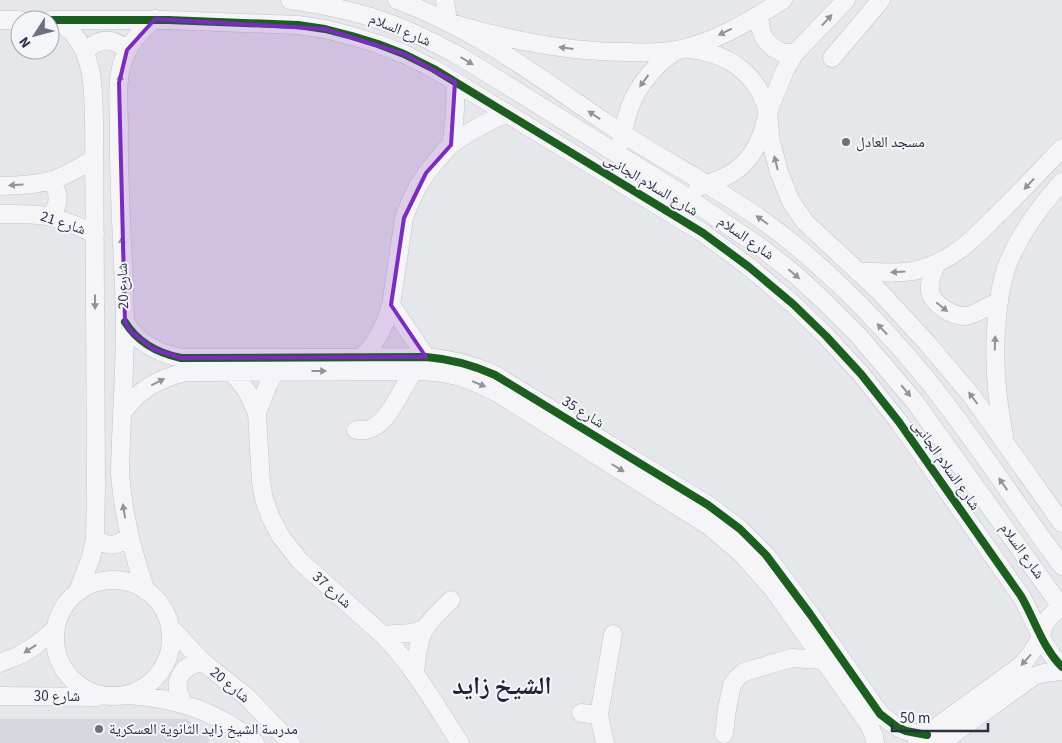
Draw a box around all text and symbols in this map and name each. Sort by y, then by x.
street label: شارع السلام [366,8,434,52]
north arrow [10,10,60,60]
one-way arrow [821,14,833,26]
one-way arrow [718,28,732,36]
text: N [14,32,36,52]
one-way arrow [558,44,574,52]
one-way arrow [461,57,474,66]
one-way arrow [116,73,124,89]
one-way arrow [638,74,649,87]
one-way arrow [588,110,601,119]
place label: مسجد العادل [856,132,925,153]
marker: مسجد العادل [840,136,852,148]
street label: شارع السلام الجانبى [600,148,702,222]
one-way arrow [772,155,780,170]
one-way arrow [1023,177,1035,189]
one-way arrow [8,182,24,190]
street label: شارع 21 [38,206,88,240]
street label: شارع السلام [713,211,779,265]
one-way arrow [755,215,768,225]
one-way arrow [117,235,125,251]
street label: شارع 20 [112,262,134,310]
one-way arrow [787,268,800,279]
one-way arrow [890,268,906,276]
one-way arrow [91,295,99,311]
one-way arrow [936,301,949,312]
one-way arrow [876,322,887,335]
one-way arrow [992,335,1000,351]
one-way arrow [311,367,327,375]
one-way arrow [151,378,165,386]
one-way arrow [472,381,486,389]
one-way arrow [900,385,911,397]
street label: شارع 35 [558,391,608,433]
one-way arrow [968,391,978,405]
street label: شارع السلام الجانبى [907,415,985,515]
one-way arrow [612,464,625,473]
one-way arrow [998,477,1008,491]
one-way arrow [120,502,128,518]
street label: شارع السلام [994,519,1050,583]
street label: شارع 37 [308,567,356,613]
one-way arrow [23,644,37,653]
one-way arrow [1020,654,1032,666]
street label: شارع 20 [205,662,255,708]
district label: الشيخ زايد [452,668,552,704]
street label: شارع 30 [34,686,80,707]
scale bar [892,700,988,732]
text: 50 m [900,708,930,729]
place label: مدرسة الشيخ زايد الثانوية العسكرية [109,719,298,740]
marker: مدرسة الشيخ زايد الثانوية العسكرية [93,723,105,735]

